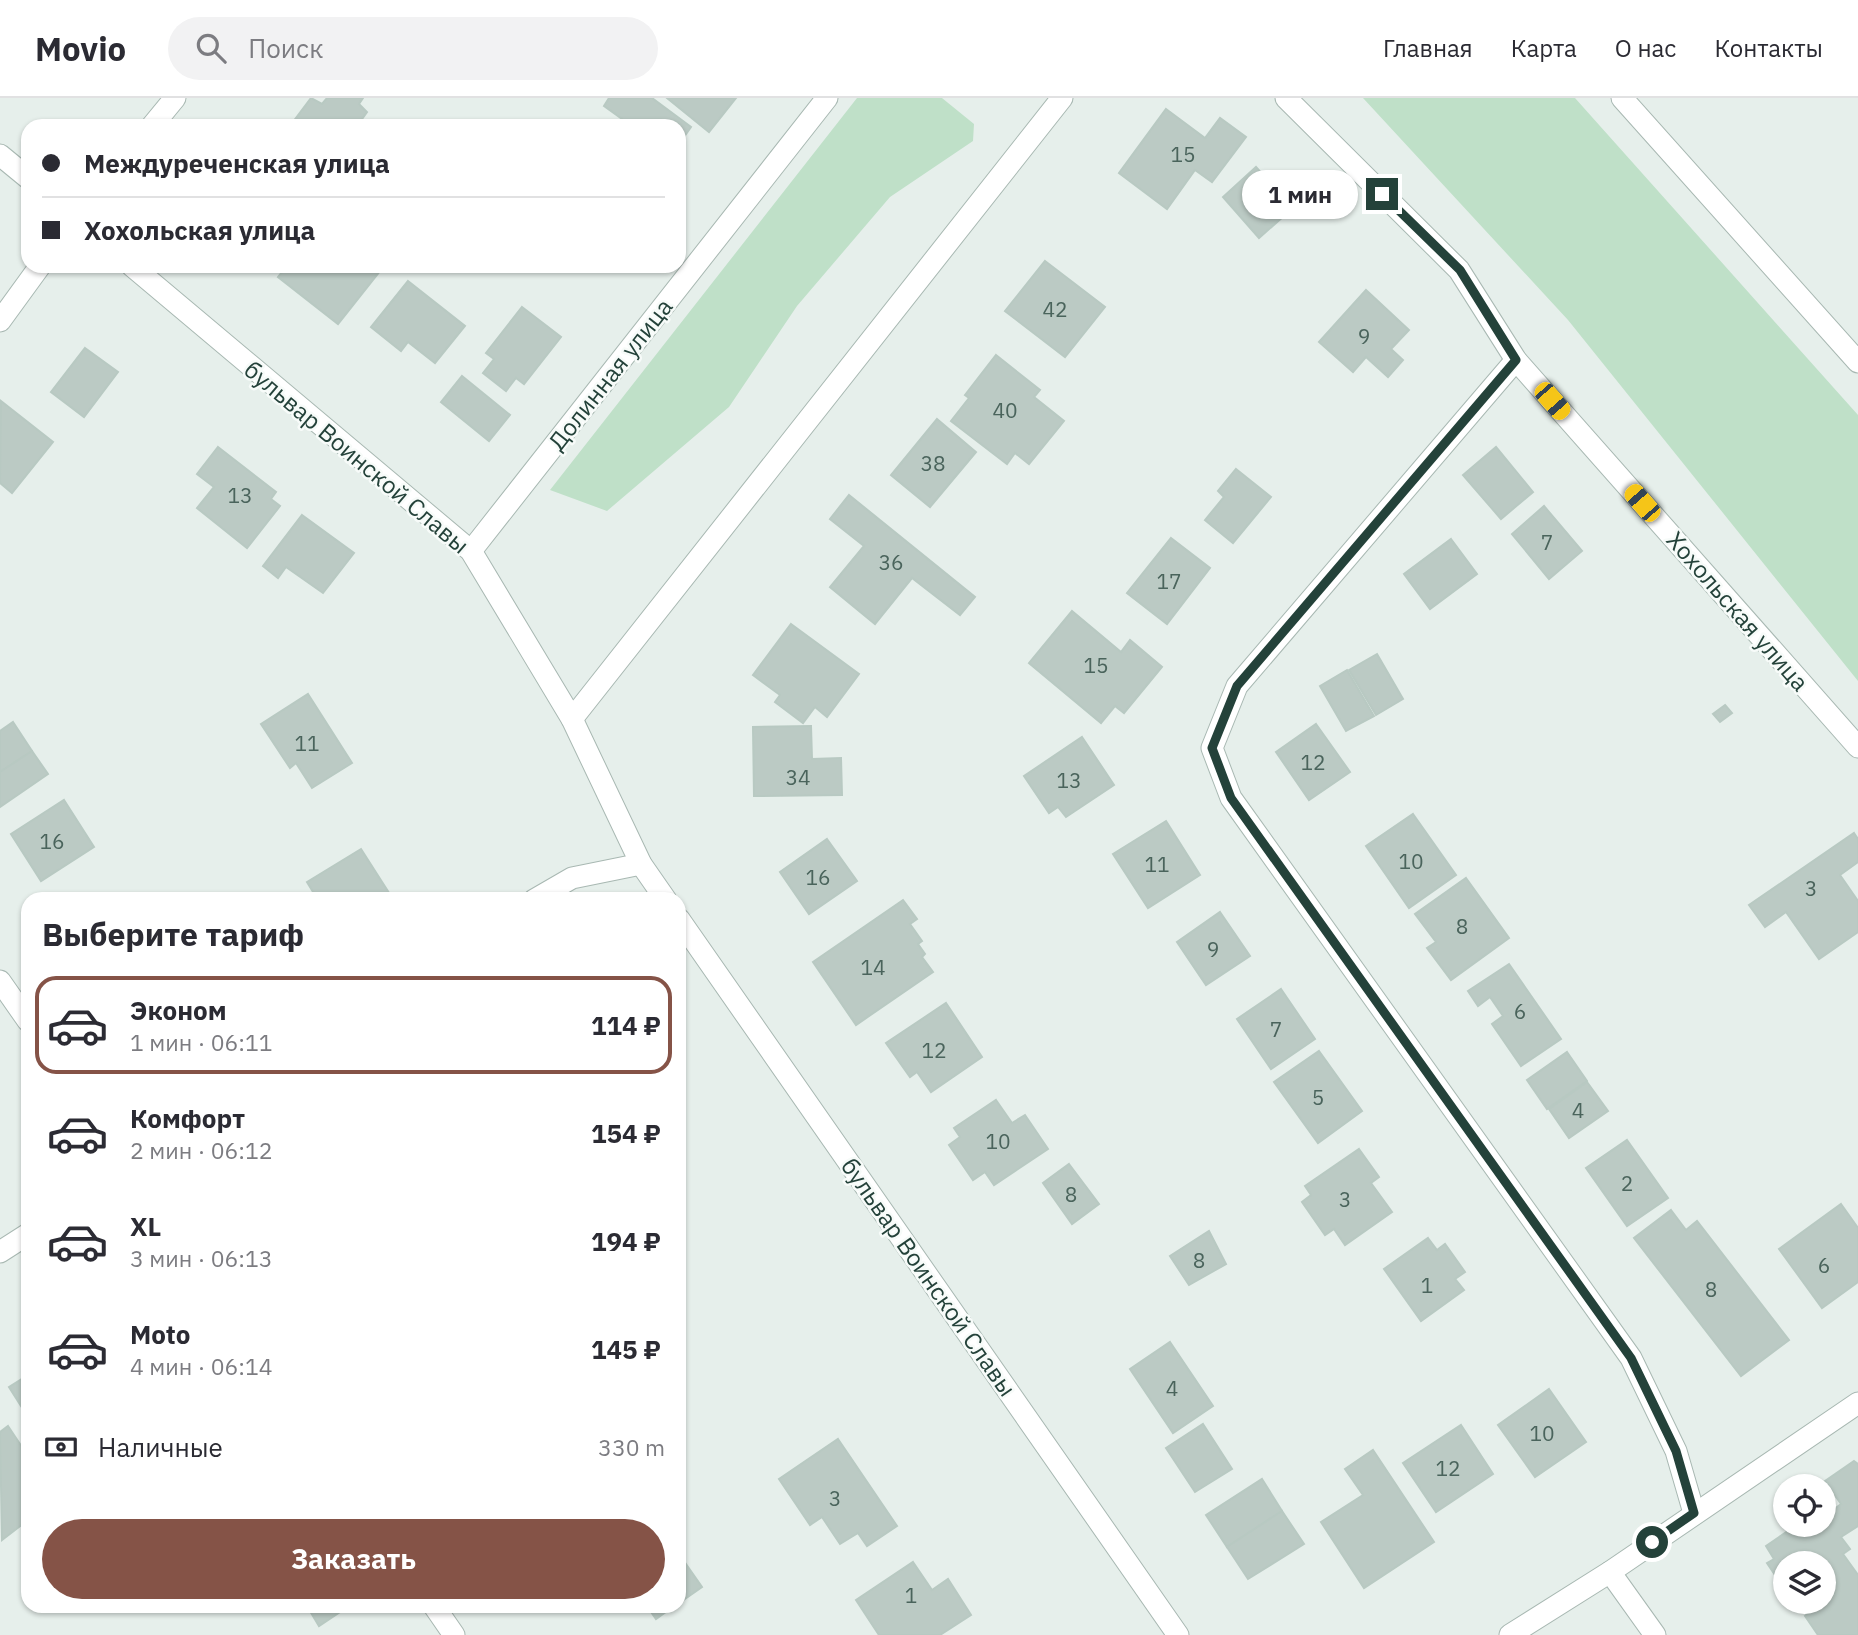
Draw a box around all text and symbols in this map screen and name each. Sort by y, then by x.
search box [168,17,658,80]
text: Movio [35,27,126,70]
icon: search [192,29,230,67]
text: Поиск [248,31,323,65]
text: Главная [1383,32,1473,64]
text: Карта [1511,32,1577,64]
text: О нас [1615,32,1676,64]
text: Контакты [1714,32,1823,64]
house number: 15 [1170,140,1196,168]
text: Междуреченская улица [84,146,390,180]
callout: 1 мин [1242,170,1358,218]
route end [1366,178,1398,210]
text: 1 мин [1268,179,1332,209]
text: Хохольская улица [84,213,315,247]
street label: Долинная улица [541,291,679,456]
house number: 42 [1042,295,1068,323]
house number: 9 [1358,322,1370,350]
street label: бульвар Воинской Славы [238,353,476,561]
car [1531,378,1574,424]
house number: 40 [992,396,1018,424]
house number: 38 [920,449,946,477]
car [1621,480,1664,526]
house number: 13 [227,481,253,509]
street label: Хохольская улица [1660,524,1816,698]
house number: 7 [1541,528,1553,556]
house number: 36 [878,548,904,576]
house number: 17 [1156,567,1182,595]
house number: 15 [1083,651,1109,679]
house number: 11 [294,729,320,757]
house number: 12 [1300,748,1326,776]
house number: 34 [785,763,811,791]
house number: 13 [1056,766,1082,794]
house number: 16 [39,827,65,855]
house number: 10 [1398,847,1424,875]
house number: 11 [1144,850,1170,878]
house number: 16 [805,863,831,891]
house number: 3 [1805,874,1817,902]
house number: 8 [1456,912,1468,940]
text: Выберите тариф [42,913,304,955]
house number: 9 [1207,935,1219,963]
house number: 14 [860,953,886,981]
text: Эконом [130,993,227,1027]
icon: car [46,994,109,1057]
house number: 6 [1514,997,1526,1025]
text: 114 ₽ [591,1008,661,1042]
house number: 7 [1270,1015,1282,1043]
text: 1 мин · 06:11 [130,1027,273,1057]
house number: 12 [921,1036,947,1064]
house number: 5 [1312,1083,1324,1111]
house number: 4 [1572,1096,1584,1124]
text: Комфорт [130,1101,245,1135]
icon: car [46,1102,109,1165]
text: 154 ₽ [591,1116,661,1150]
house number: 10 [985,1127,1011,1155]
text: 2 мин · 06:12 [130,1135,273,1165]
street label: бульвар Воинской Славы [834,1151,1024,1403]
house number: 2 [1621,1169,1633,1197]
house number: 8 [1065,1180,1077,1208]
house number: 3 [1339,1185,1351,1213]
text: XL [130,1209,161,1243]
icon: car [46,1210,109,1273]
text: 194 ₽ [591,1224,661,1258]
text: 3 мин · 06:13 [130,1243,273,1273]
house number: 8 [1193,1246,1205,1274]
house number: 6 [1818,1251,1830,1279]
house number: 1 [1421,1271,1433,1299]
house number: 8 [1705,1275,1717,1303]
text: Moto [130,1317,190,1351]
icon: car [46,1318,109,1381]
text: 145 ₽ [591,1332,661,1366]
text: 4 мин · 06:14 [130,1351,273,1381]
house number: 4 [1166,1374,1178,1402]
house number: 10 [1529,1419,1555,1447]
icon: cash [42,1428,80,1466]
text: Наличные [98,1430,223,1464]
text: 330 m [598,1432,665,1462]
house number: 12 [1435,1454,1461,1482]
map controls [1773,1474,1836,1614]
button: locate [1773,1474,1836,1537]
house number: 3 [829,1484,841,1512]
button: Заказать [42,1519,665,1599]
route start [1636,1526,1668,1558]
button: layers [1773,1551,1836,1614]
house number: 1 [905,1581,917,1609]

